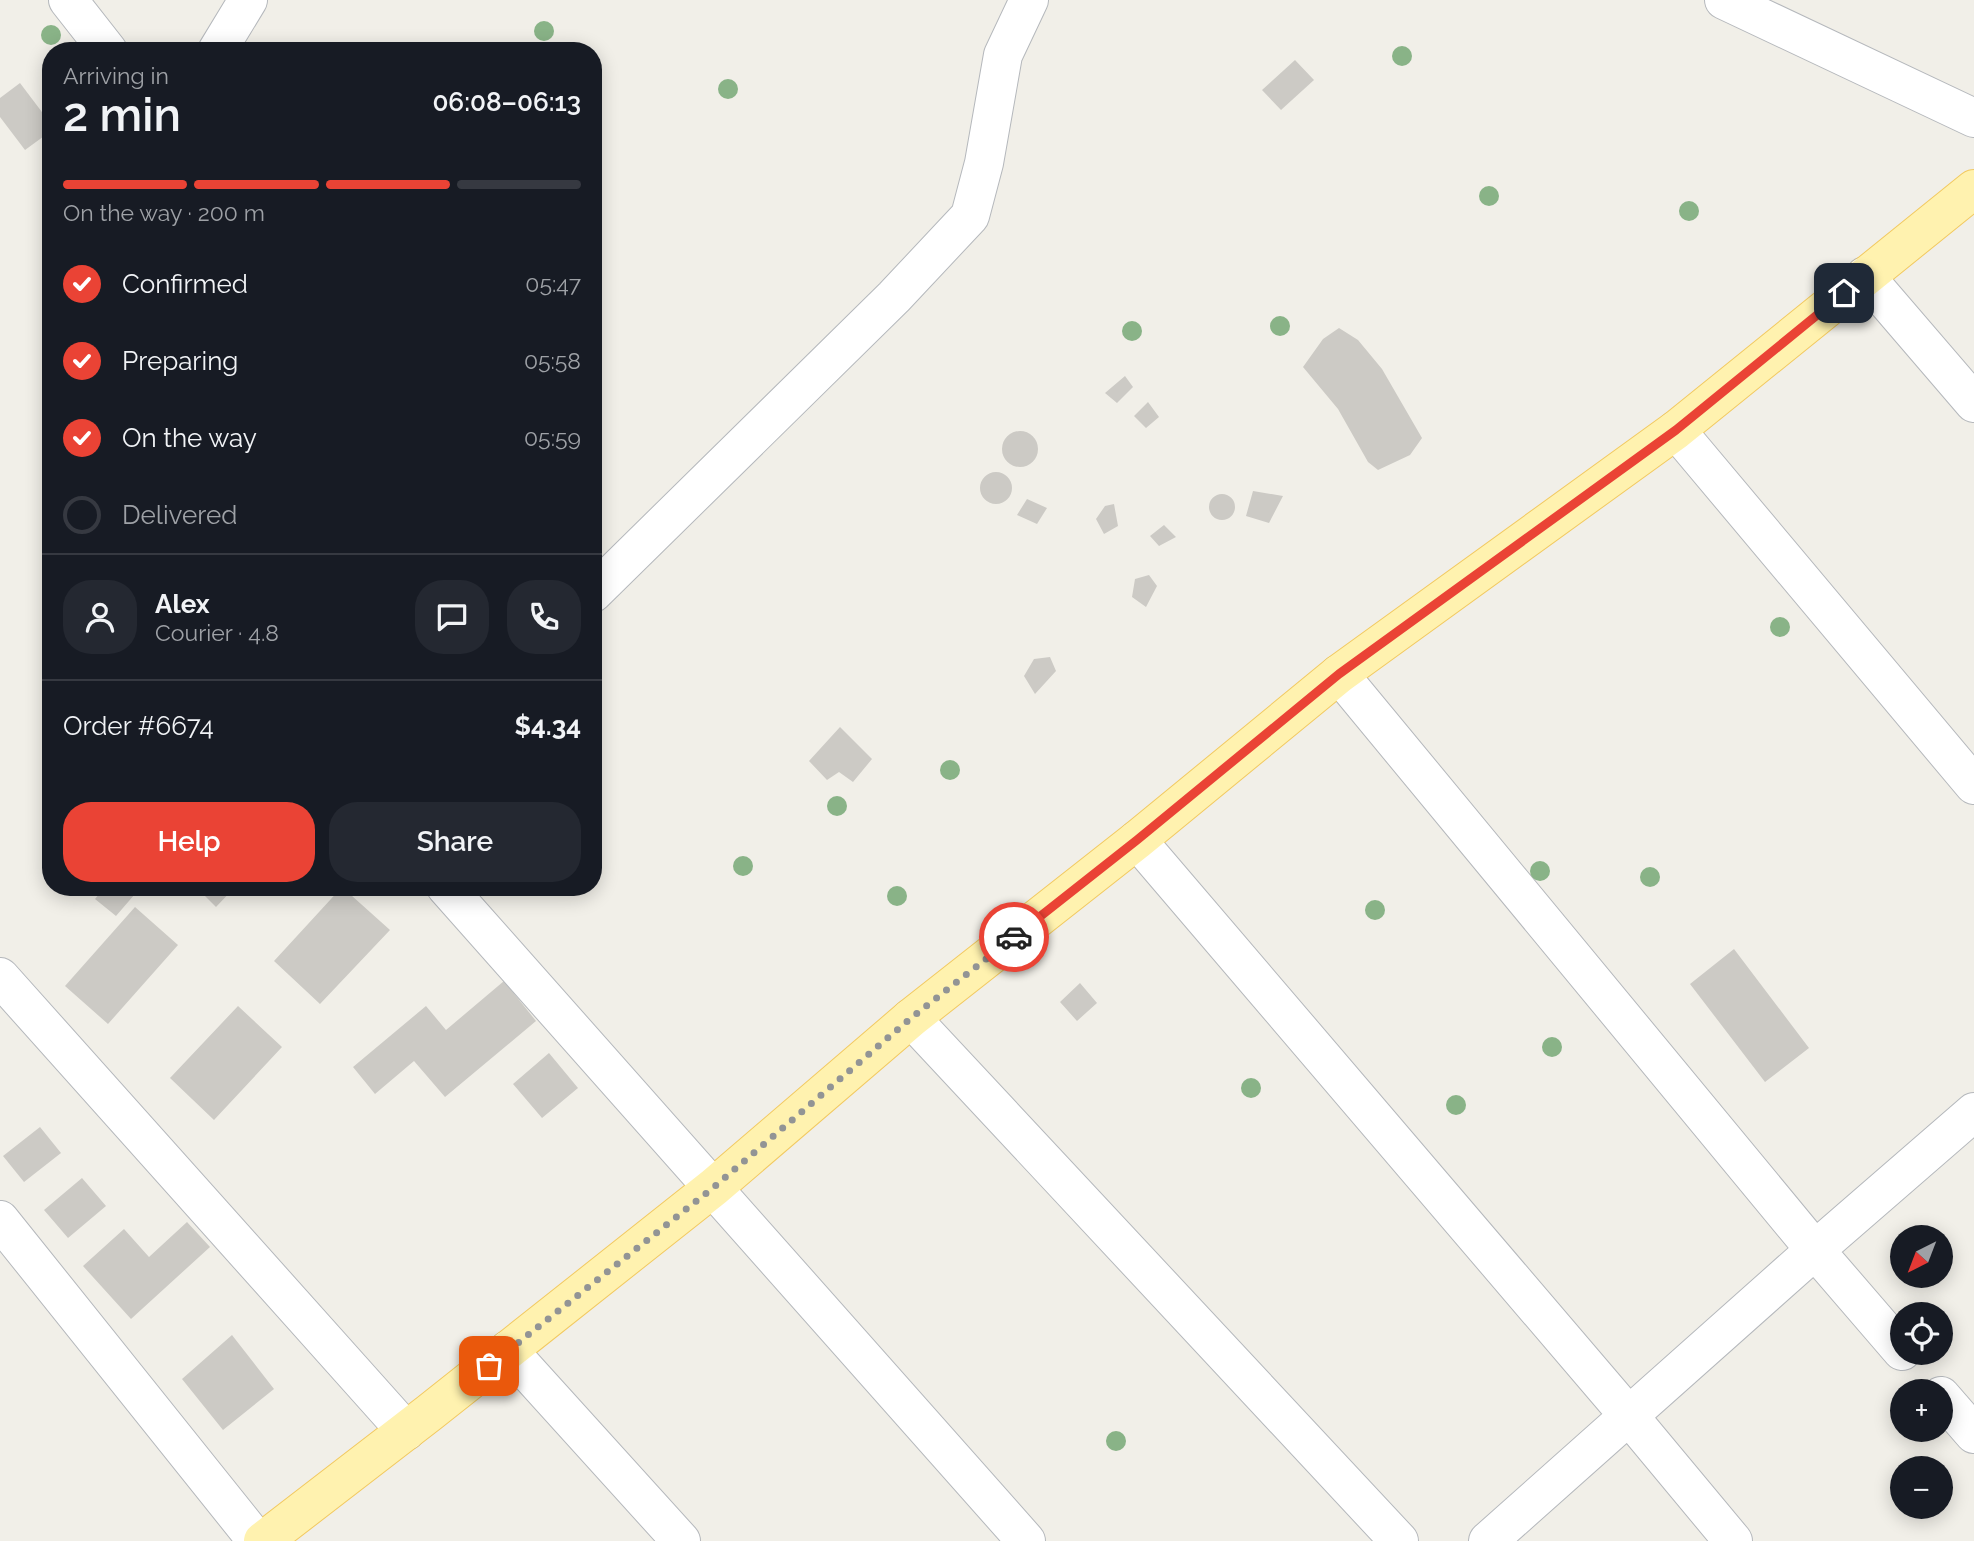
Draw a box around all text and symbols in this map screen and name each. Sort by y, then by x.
text: Arriving in [63,62,169,89]
text: 06:08–06:13 [432,87,581,117]
text: 2 min [63,88,181,142]
text: On the way · 200 m [63,199,265,226]
pin [1814,263,1874,323]
icon: check [63,265,101,303]
text: Confirmed [122,269,248,299]
text: 05:47 [525,270,581,297]
icon: home [1825,274,1863,312]
icon: check [63,342,101,380]
text: Preparing [122,346,238,376]
text: 05:58 [524,347,581,374]
icon: check [63,419,101,457]
text: On the way [122,423,257,453]
text: 05:59 [524,424,581,451]
text: Delivered [122,500,237,530]
button: person [63,580,137,654]
button: chat [415,580,489,654]
button: phone [507,580,581,654]
text: Alex [155,589,210,619]
text: Courier · 4.8 [155,619,279,646]
text: Order #6674 [63,711,214,741]
text: $4.34 [514,711,581,741]
button: Help [63,802,315,882]
button: Share [329,802,581,882]
courier [979,902,1049,972]
icon: car [995,918,1033,956]
north arrow [1890,1225,1953,1288]
map controls [1890,1225,1953,1519]
button: locate [1890,1302,1953,1365]
pin [459,1336,519,1396]
icon: bag [470,1347,508,1385]
button: + [1890,1379,1953,1442]
button: − [1890,1456,1953,1519]

